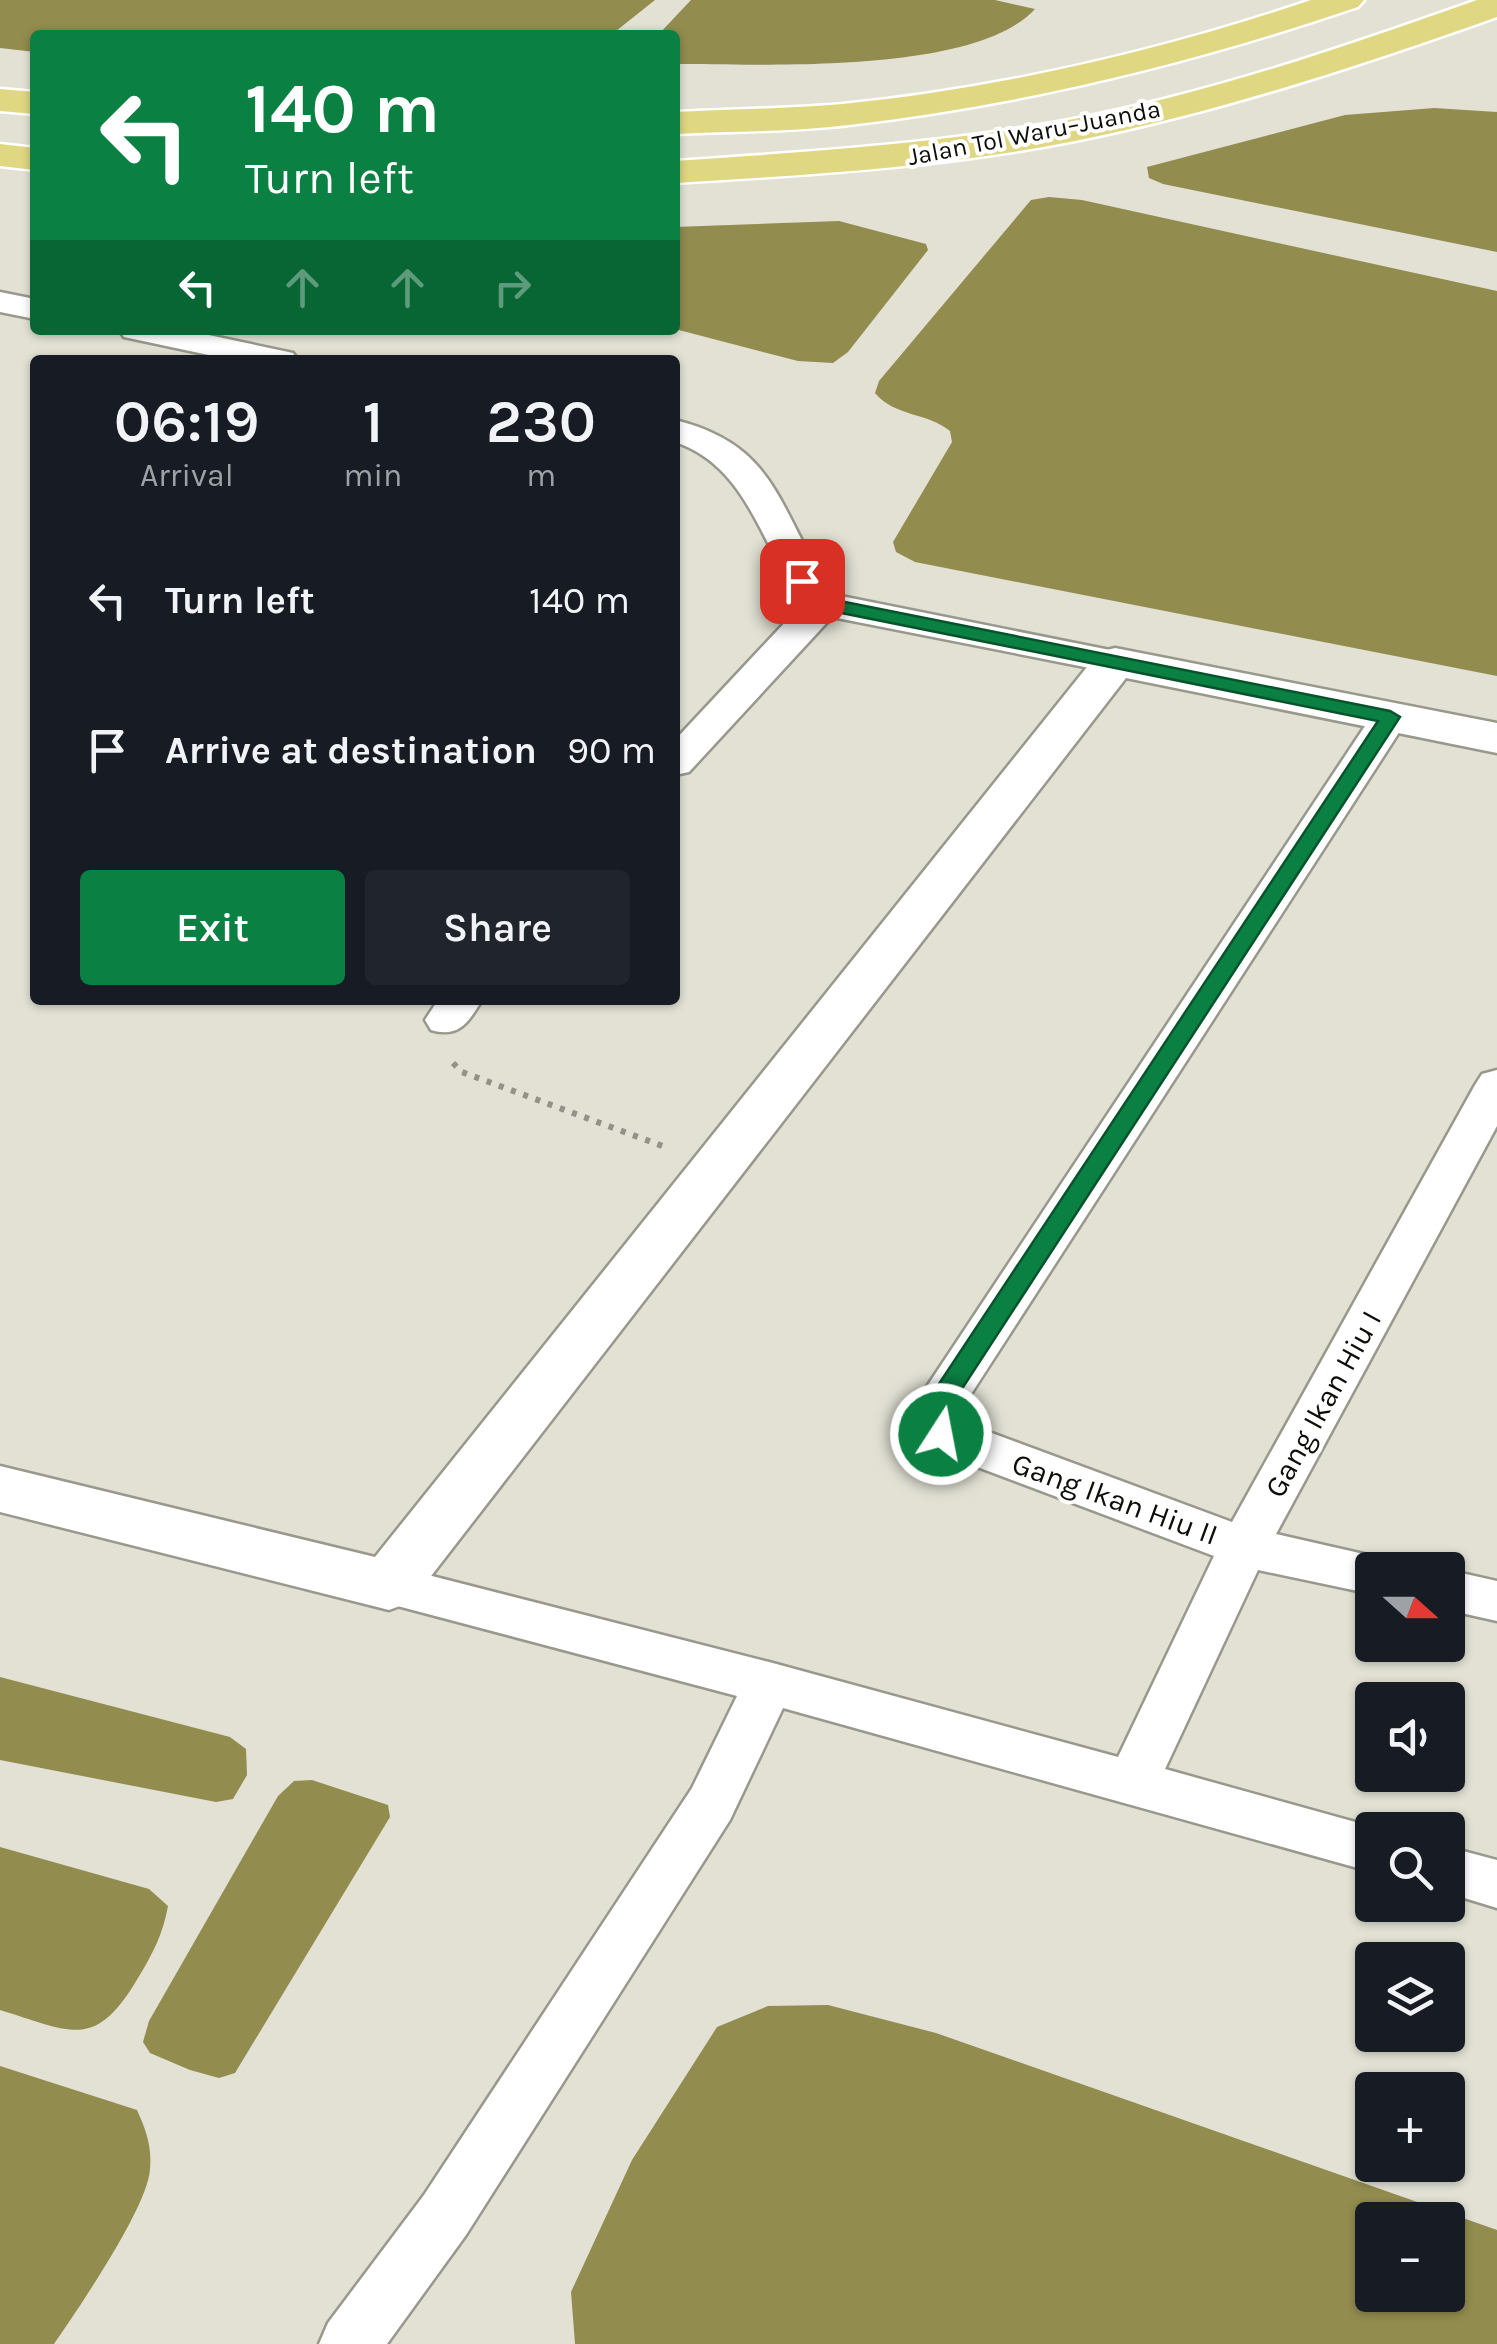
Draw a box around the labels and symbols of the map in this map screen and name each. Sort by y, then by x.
street label: Jalan Tol Waru–Juanda [905,94,1163,171]
pin [760,539,845,624]
street label: Gang Ikan Hiu I [1257,1304,1389,1504]
position arrow [889,1382,993,1486]
street label: Gang Ikan Hiu II [1007,1445,1223,1553]
north arrow [1355,1552,1465,1662]

